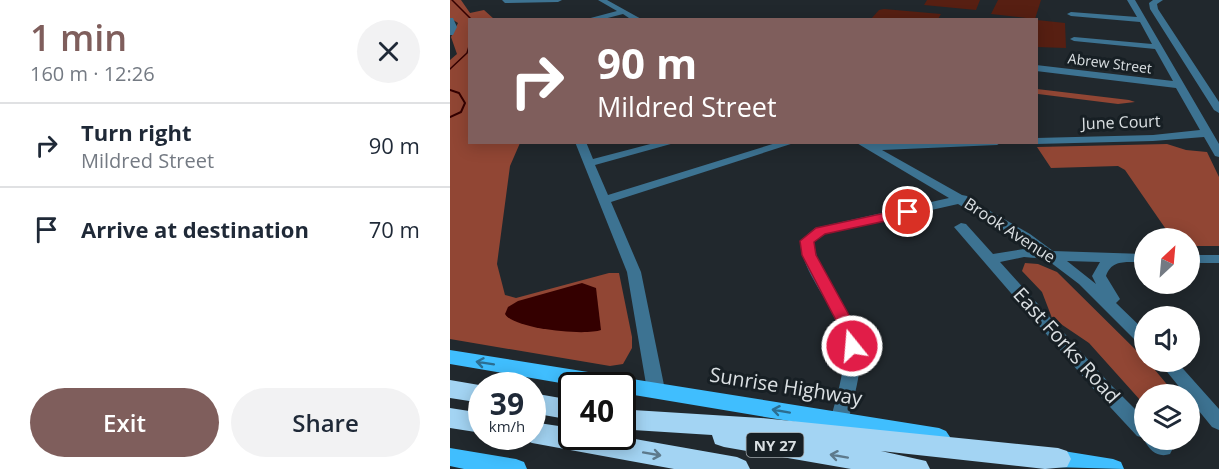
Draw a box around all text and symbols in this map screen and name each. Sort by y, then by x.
text: 1 min [30,13,127,62]
button: close [357,20,420,83]
text: 90 m [597,34,697,91]
icon: right [498,42,576,120]
street label: Abrew Street [1067,48,1153,78]
text: 160 m · 12:26 [30,60,155,87]
text: Mildred Street [597,88,777,125]
street label: June Court [1079,110,1161,134]
text: Turn right [81,117,192,147]
icon: right [30,129,63,162]
text: 90 m [369,130,420,160]
text: Mildred Street [81,147,214,174]
pin [882,186,933,237]
street label: Brook Avenue [960,192,1060,268]
icon: arrive [891,195,924,228]
icon: arrive [30,213,63,246]
text: Arrive at destination [81,214,309,244]
text: 70 m [369,214,420,244]
north arrow [1134,228,1200,294]
map controls [1134,228,1200,450]
street label: East Forks Road [1008,281,1126,409]
button: sound [1134,306,1200,372]
position arrow [820,314,884,378]
one-way arrow [476,357,496,368]
street label: Sunrise Highway [708,361,865,412]
speed limit sign: 40 [558,372,636,450]
text: 39 [490,383,524,424]
button: layers [1134,384,1200,450]
button: Exit [30,388,219,457]
button: Share [231,388,420,457]
one-way arrow [772,405,792,416]
text: km/h [489,416,525,436]
road number: NY 27 [746,433,804,457]
one-way arrow [642,449,661,460]
one-way arrow [830,450,849,461]

